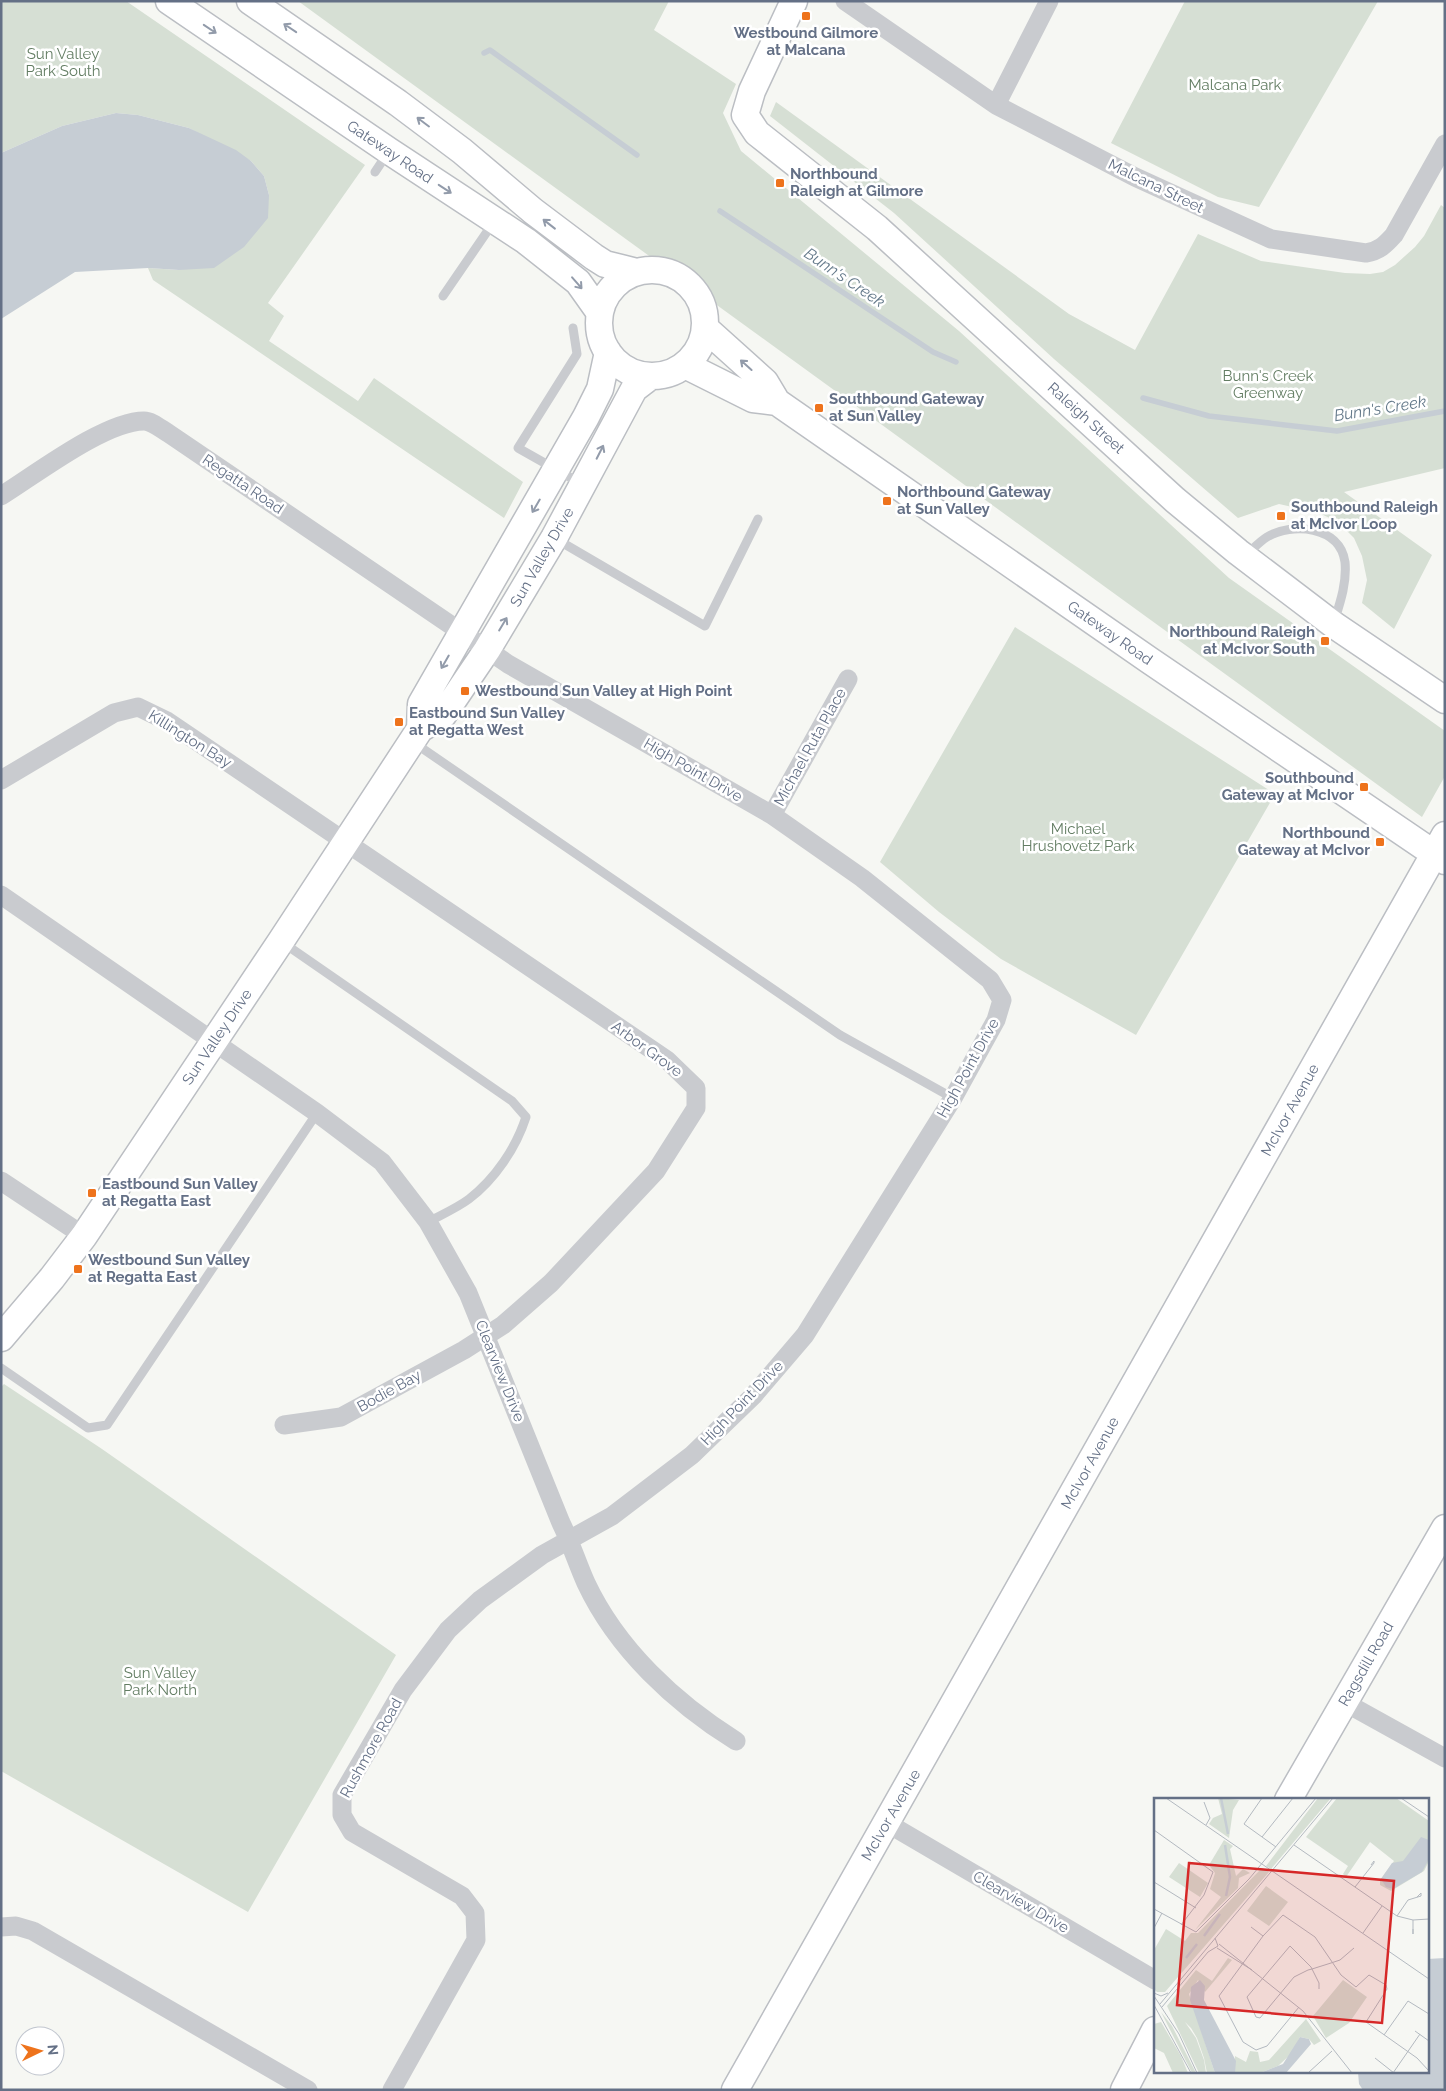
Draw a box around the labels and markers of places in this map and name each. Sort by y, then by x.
marker: Westbound Gilmore at Malcana [800,10,812,22]
place label: Westbound Gilmore at Malcana [734,24,878,59]
place label: Northbound Raleigh at Gilmore [790,165,923,200]
marker: Northbound Raleigh at Gilmore [774,177,786,189]
place label: Southbound Gateway at Sun Valley [829,390,985,425]
marker: Southbound Gateway at Sun Valley [813,402,825,414]
place label: Northbound Gateway at Sun Valley [897,483,1052,518]
marker: Northbound Gateway at Sun Valley [881,495,893,507]
place label: Southbound Raleigh at McIvor Loop [1291,498,1438,533]
marker: Southbound Raleigh at McIvor Loop [1275,510,1287,522]
place label: Northbound Raleigh at McIvor South [1169,623,1315,658]
marker: Northbound Raleigh at McIvor South [1319,635,1331,647]
place label: Westbound Sun Valley at High Point [475,682,732,700]
marker: Westbound Sun Valley at High Point [459,685,471,697]
place label: Eastbound Sun Valley at Regatta West [409,704,566,739]
marker: Eastbound Sun Valley at Regatta West [393,716,405,728]
place label: Southbound Gateway at McIvor [1222,769,1354,804]
marker: Southbound Gateway at McIvor [1358,781,1370,793]
place label: Northbound Gateway at McIvor [1238,824,1370,859]
marker: Northbound Gateway at McIvor [1374,836,1386,848]
place label: Eastbound Sun Valley at Regatta East [102,1175,259,1210]
marker: Eastbound Sun Valley at Regatta East [86,1187,98,1199]
place label: Westbound Sun Valley at Regatta East [88,1251,251,1286]
marker: Westbound Sun Valley at Regatta East [72,1263,84,1275]

